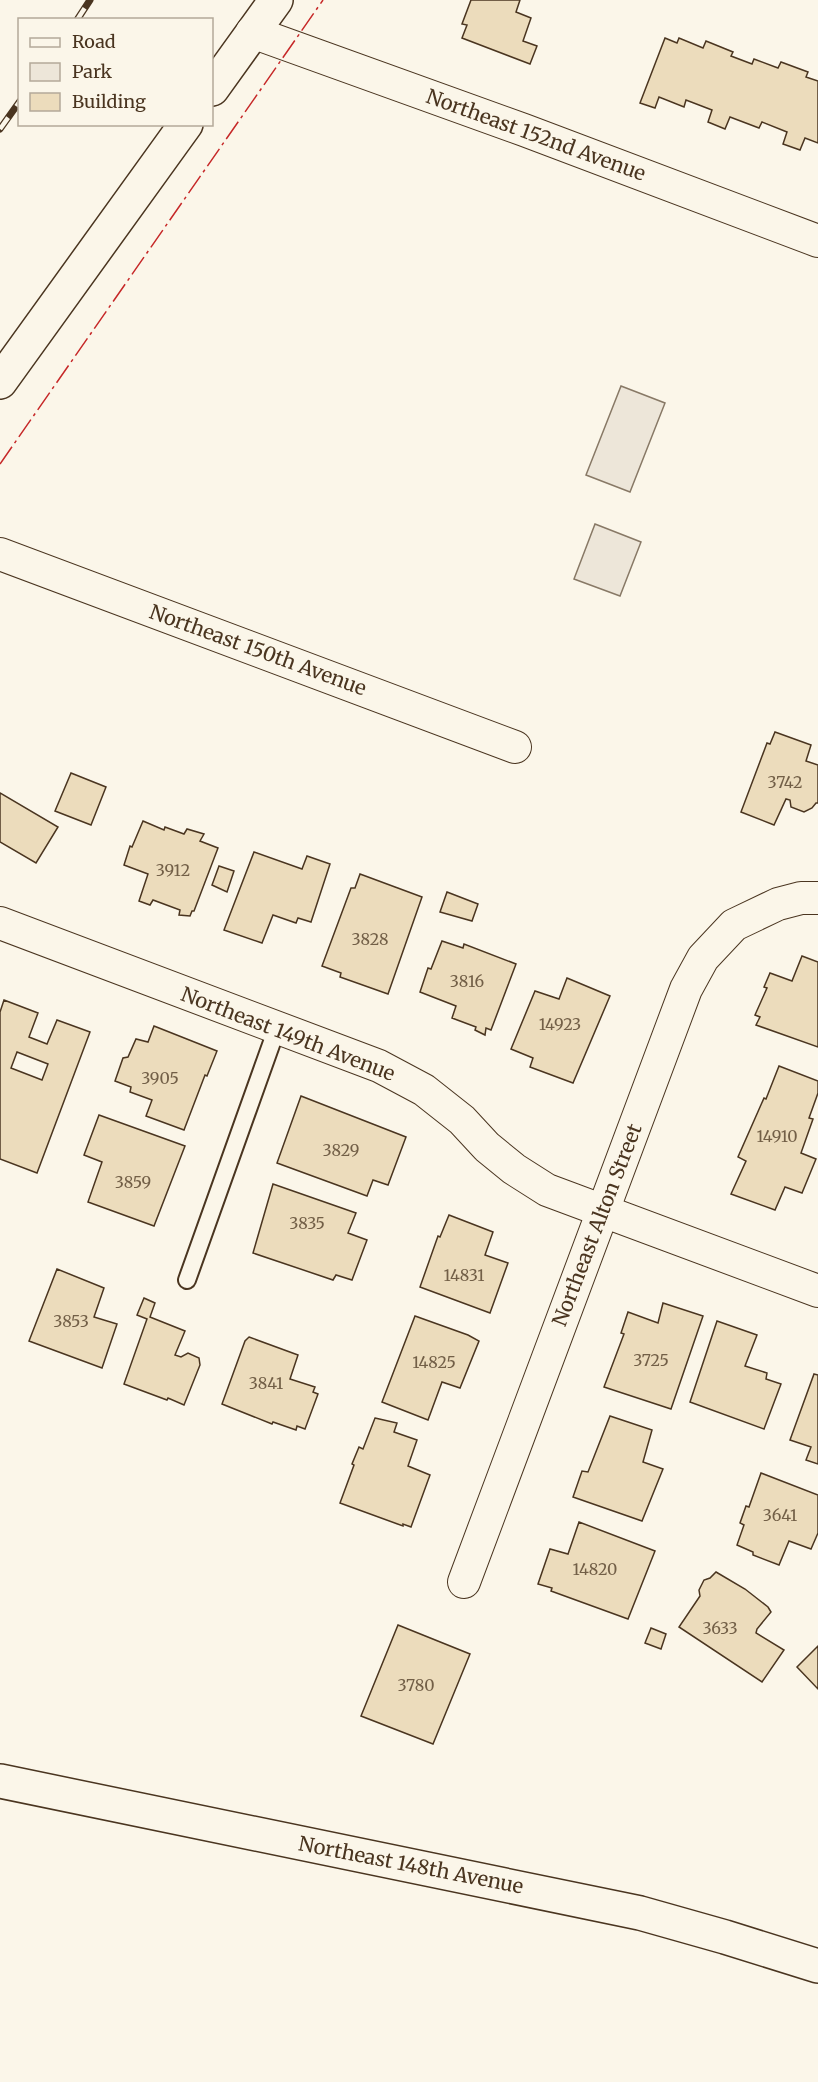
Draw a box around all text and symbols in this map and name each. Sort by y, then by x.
legend [18,18,213,126]
text: Road [72,30,116,53]
text: Park [72,60,113,83]
street label: Northeast 152nd Avenue [423,83,649,186]
text: Building [72,90,146,113]
street label: Northeast 150th Avenue [146,599,370,700]
house number: 3742 [768,772,802,792]
house number: 3912 [156,860,190,880]
house number: 3828 [351,929,389,949]
house number: 3816 [450,971,484,991]
street label: Northeast 149th Avenue [178,981,399,1086]
house number: 14923 [539,1014,581,1034]
house number: 3905 [141,1068,179,1088]
street label: Northeast Alton Street [546,1120,647,1330]
house number: 14910 [756,1126,798,1146]
house number: 3829 [322,1140,360,1160]
house number: 3859 [115,1172,151,1192]
house number: 3835 [289,1213,325,1233]
house number: 14831 [444,1265,484,1285]
house number: 3853 [53,1311,89,1331]
house number: 3725 [633,1350,669,1370]
house number: 14825 [412,1352,456,1372]
house number: 3841 [249,1373,283,1393]
house number: 3641 [763,1505,797,1525]
house number: 14820 [573,1559,617,1579]
house number: 3633 [702,1618,738,1638]
house number: 3780 [397,1675,435,1695]
street label: Northeast 148th Avenue [297,1830,526,1899]

